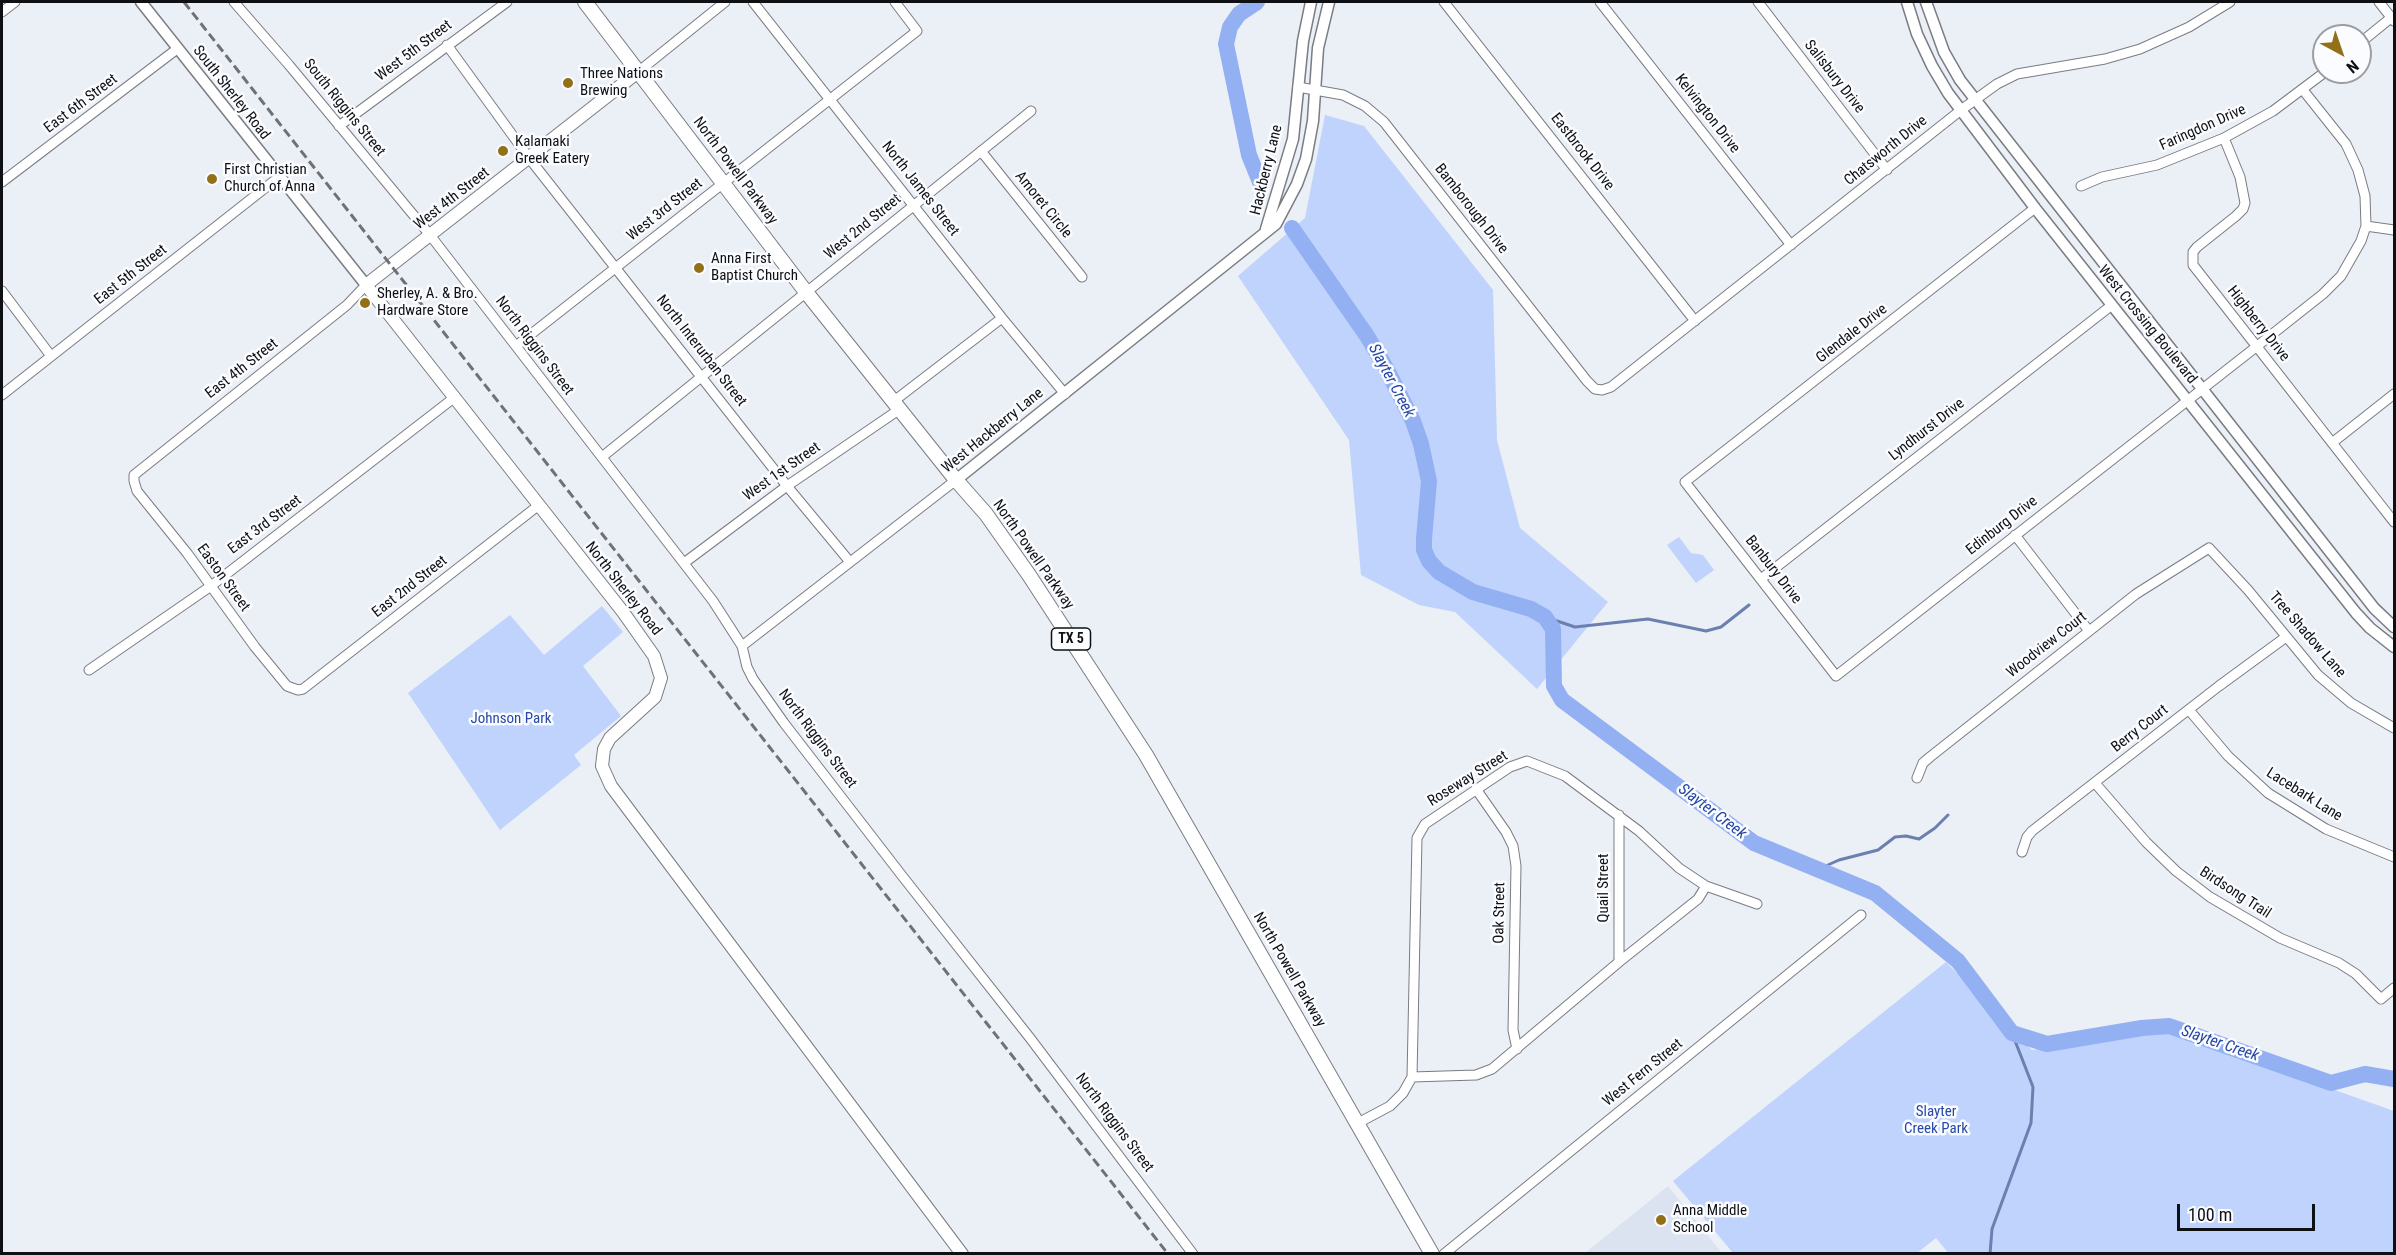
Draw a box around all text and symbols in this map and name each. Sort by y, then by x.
street label: West 5th Street [372,17,456,85]
north arrow [2312,24,2372,84]
street label: Salisbury Drive [1800,37,1868,117]
street label: South Sherley Road [189,42,273,144]
street label: South Riggins Street [299,56,389,160]
text: N [2343,56,2362,77]
place label: Three Nations Brewing [580,65,663,100]
street label: East 6th Street [41,71,121,137]
street label: Kelvington Drive [1671,71,1743,157]
marker: Three Nations Brewing [561,76,575,90]
street label: Faringdon Drive [2157,101,2249,155]
street label: Eastbrook Drive [1546,110,1618,194]
street label: Chatsworth Drive [1841,112,1931,190]
street label: North Powell Parkway [689,114,781,228]
street label: Hackberry Lane [1247,123,1287,217]
place label: Kalamaki Greek Eatery [515,133,590,168]
street label: North James Street [877,138,963,240]
marker: Kalamaki Greek Eatery [496,144,510,158]
place label: First Christian Church of Anna [224,161,315,196]
street label: Bamborough Drive [1430,161,1512,257]
street label: West 4th Street [411,164,493,234]
street label: Amoret Circle [1011,168,1075,242]
marker: First Christian Church of Anna [205,172,219,186]
street label: West 3rd Street [624,175,706,245]
street label: West 2nd Street [821,191,905,263]
street label: East 5th Street [91,241,171,309]
place label: Anna First Baptist Church [711,250,798,285]
marker: Anna First Baptist Church [692,261,706,275]
street label: West Crossing Boulevard [2094,262,2200,388]
street label: Highberry Drive [2223,283,2293,365]
place label: Sherley, A. & Bro. Hardware Store [377,285,478,320]
street label: North Interurban Street [652,292,750,410]
street label: North Riggins Street [491,293,577,399]
marker: Sherley, A. & Bro. Hardware Store [358,296,372,310]
street label: Glendale Drive [1813,301,1891,367]
street label: East 4th Street [202,335,282,403]
water label: Slayter Creek [1364,341,1418,421]
street label: West Hackberry Lane [939,385,1047,477]
street label: Lyndhurst Drive [1886,395,1968,465]
street label: West 1st Street [740,439,824,505]
street label: East 3rd Street [225,492,305,558]
street label: Edinburg Drive [1963,493,2041,559]
street label: North Powell Parkway [988,497,1078,613]
street label: Banbury Drive [1741,532,1805,608]
street label: North Sherley Road [581,539,665,639]
street label: Easton Street [192,541,254,615]
street label: East 2nd Street [369,552,451,622]
street label: Tree Shadow Lane [2265,588,2349,682]
street label: Woodview Court [2003,608,2091,682]
road number: TX 5 [1052,628,1090,650]
street label: North Riggins Street [774,686,860,792]
street label: Berry Court [2108,701,2172,757]
park label: Johnson Park [470,710,552,728]
street label: Roseway Street [1425,747,1511,811]
street label: Lacebark Lane [2263,765,2345,825]
water label: Slayter Creek [1674,780,1750,844]
street label: Quail Street [1595,854,1613,922]
street label: Birdsong Trail [2196,863,2274,923]
street label: Oak Street [1490,882,1510,944]
street label: North Powell Parkway [1249,909,1329,1031]
water label: Slayter Creek [2179,1022,2261,1066]
street label: West Fern Street [1599,1035,1687,1111]
street label: North Riggins Street [1071,1070,1157,1176]
park label: Slayter Creek Park [1904,1103,1968,1138]
scale bar [2180,1192,2318,1230]
place label: Anna Middle School [1673,1202,1747,1237]
text: 100 m [2188,1204,2232,1225]
marker: Anna Middle School [1654,1213,1668,1227]

